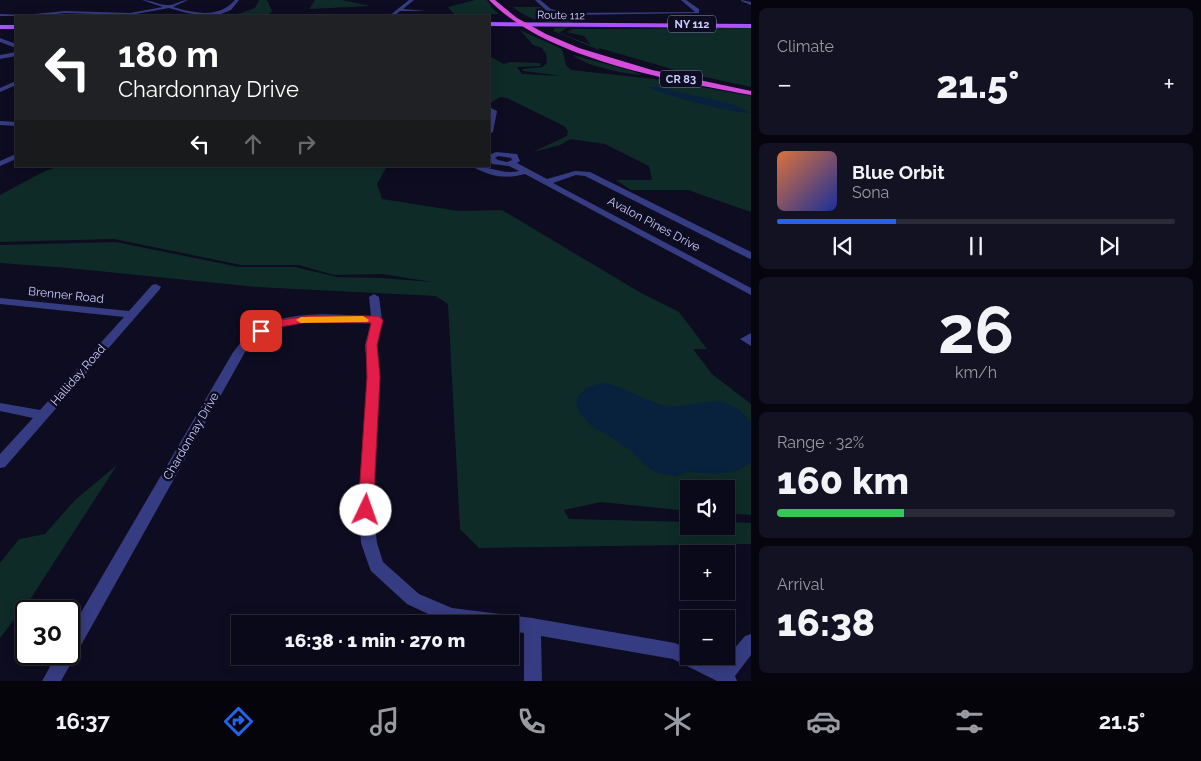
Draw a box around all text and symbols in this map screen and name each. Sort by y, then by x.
street label: Route 112 [537,9,585,22]
road number: NY 112 [668,15,716,32]
text: 180 m [118,34,219,75]
icon: left [35,35,100,100]
text: Climate [777,37,834,56]
text: 21.5° [936,62,1019,107]
text: − [777,68,792,101]
text: + [1163,68,1175,101]
road number: CR 83 [660,70,702,88]
text: Chardonnay Drive [118,76,299,102]
icon: left [186,130,214,158]
icon: ahead [239,130,267,158]
icon: right [292,130,320,158]
text: Blue Orbit [852,161,944,183]
text: Sona [852,183,889,202]
street label: Avalon Pines Drive [605,194,703,254]
icon: previous [829,232,857,260]
icon: pause [962,232,990,260]
icon: next [1095,232,1123,260]
street label: Brenner Road [28,284,104,306]
text: 26 [938,292,1014,368]
pin [240,310,282,352]
icon: arrive [247,317,275,345]
street label: Halliday Road [48,342,108,408]
text: km/h [955,363,997,382]
street label: Chardonnay Drive [160,390,222,482]
text: Range · 32% [777,433,864,452]
text: 160 km [777,458,909,503]
map controls [680,480,735,665]
button: sound [680,480,735,535]
position arrow [339,483,391,535]
button: + [680,545,735,600]
text: Arrival [777,575,824,594]
speed limit sign: 30 [15,600,80,665]
text: 16:38 [777,600,875,645]
button: − [680,610,735,665]
text: 16:38 · 1 min · 270 m [285,629,465,651]
icon: directions [221,704,256,739]
icon: music [367,704,402,739]
icon: phone [514,704,549,739]
icon: climate [660,704,695,739]
icon: car [806,704,841,739]
icon: filters [952,704,987,739]
text: 16:37 [56,708,110,734]
text: 21.5° [1099,708,1145,734]

